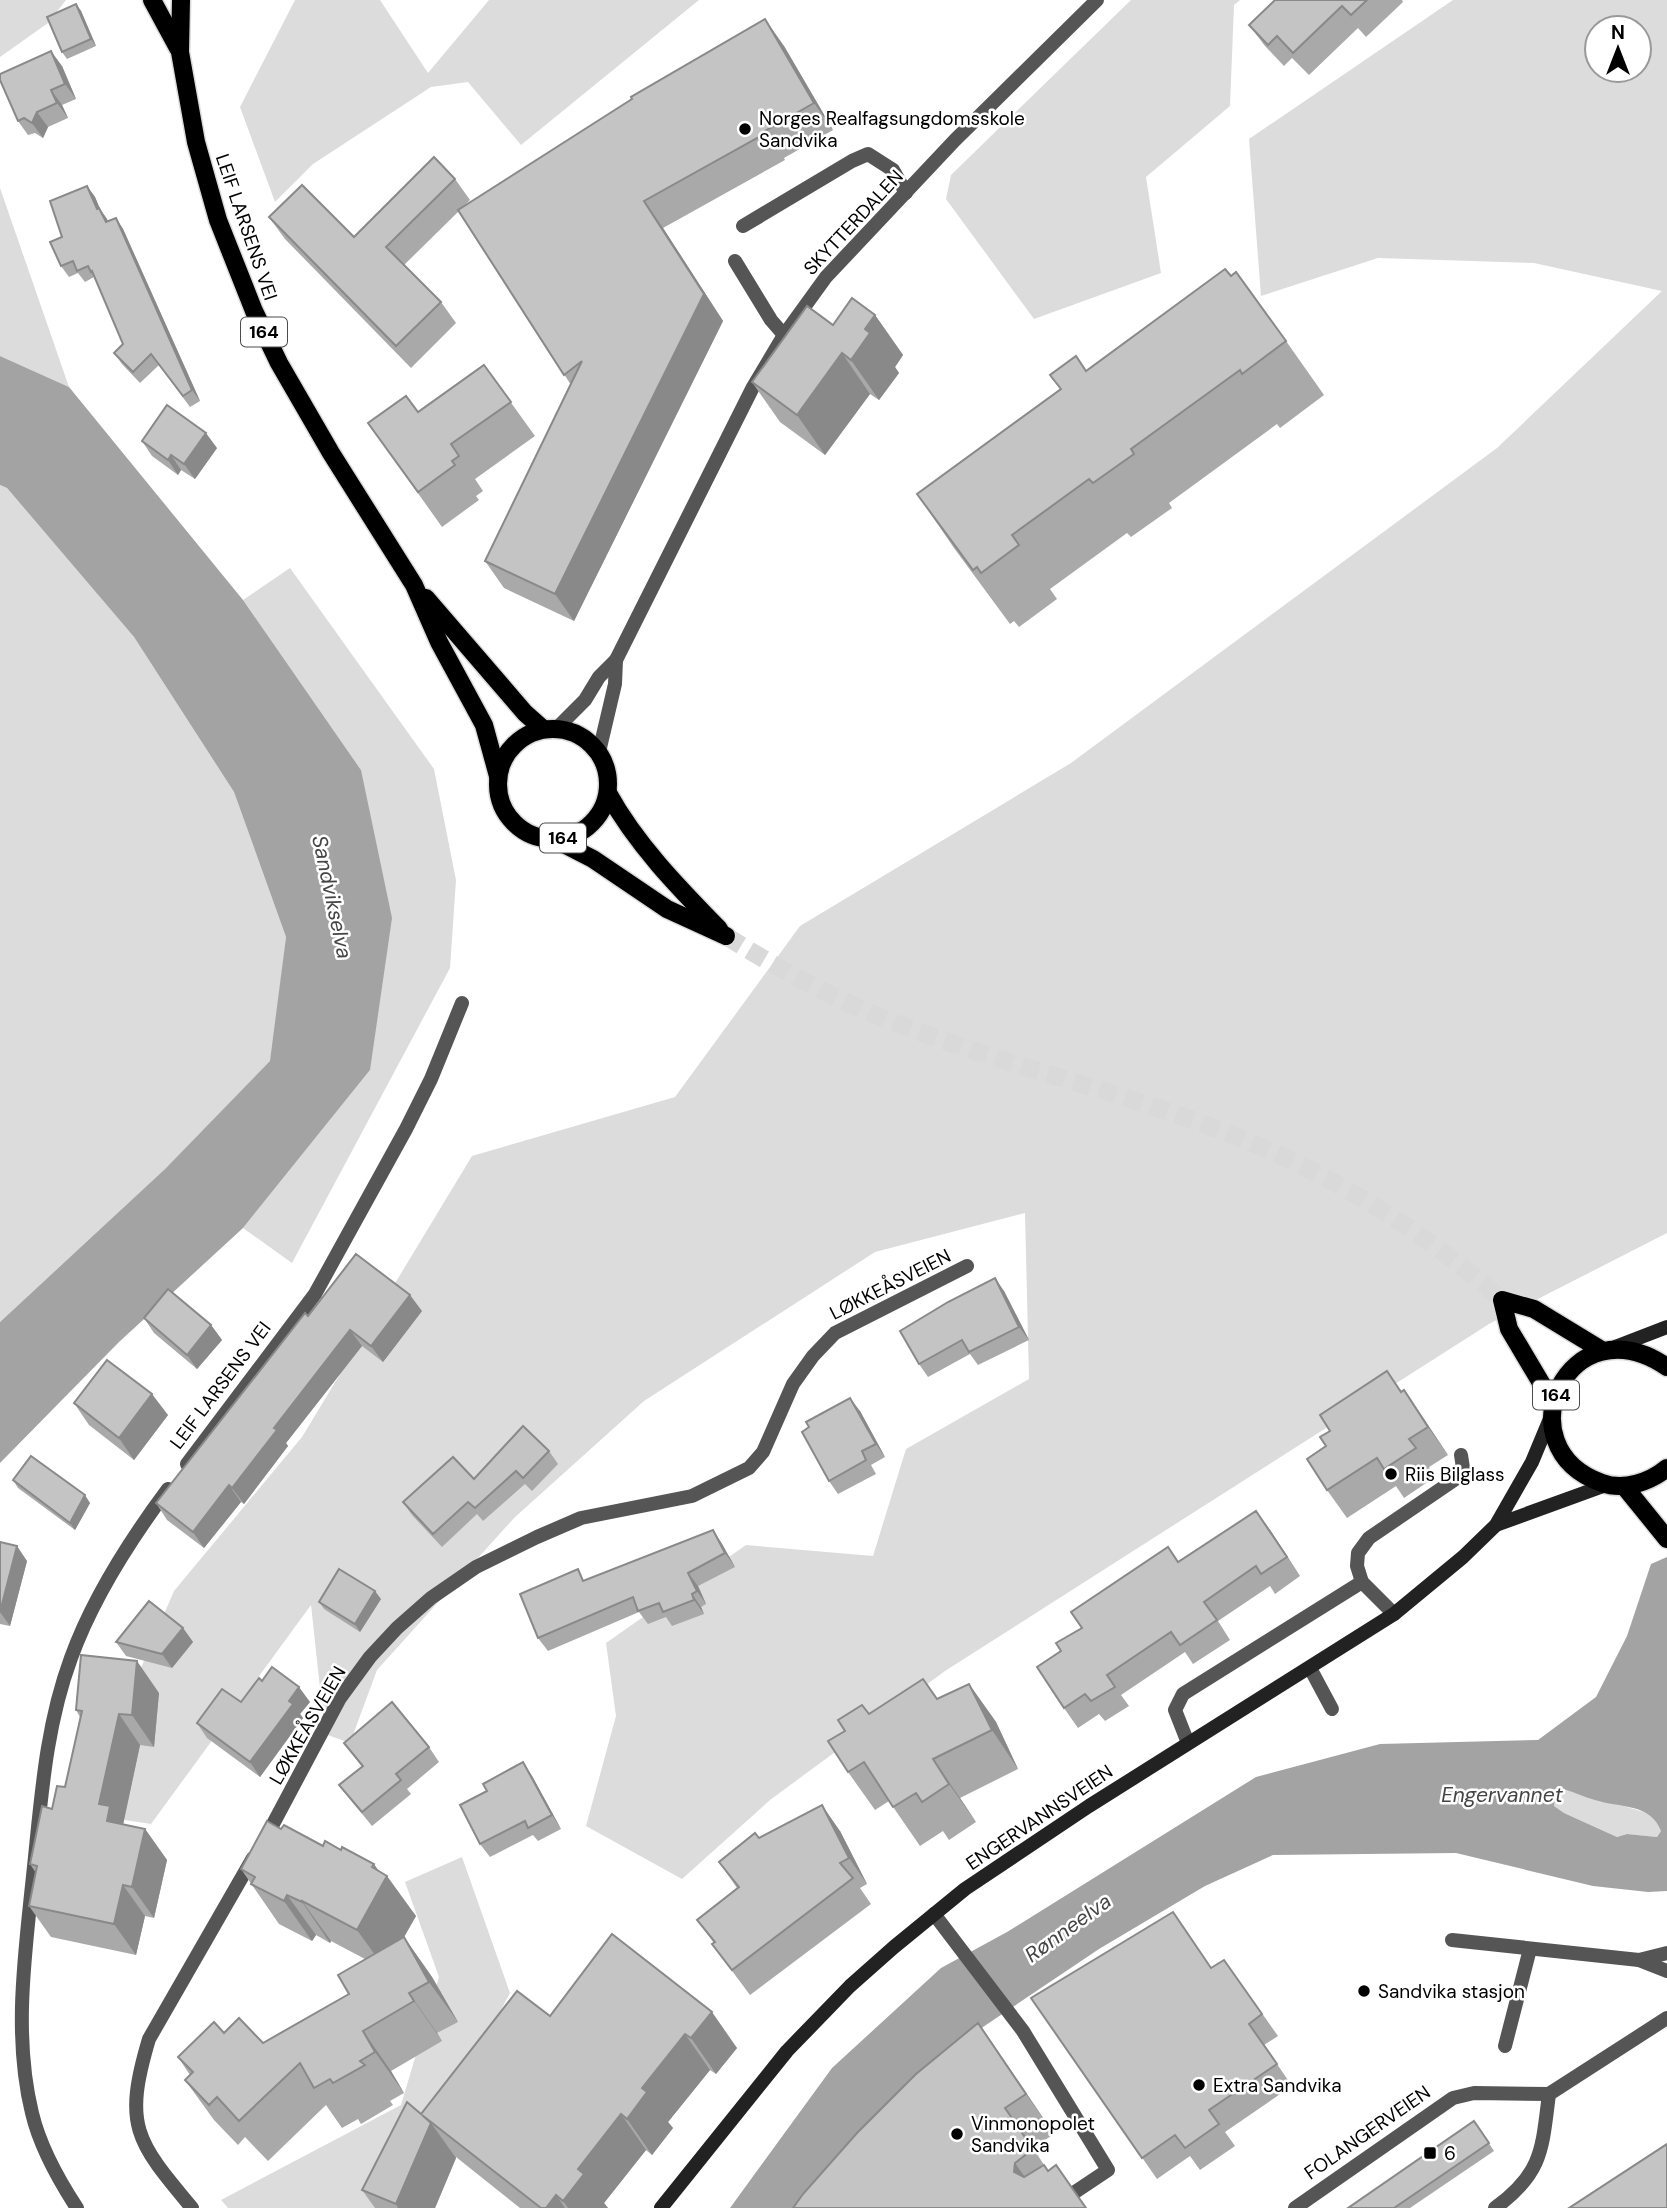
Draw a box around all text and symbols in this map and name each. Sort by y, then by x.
north arrow [1583,14,1653,84]
text: N [1611,20,1625,45]
place label: Norges Realfagsungdomsskole Sandvika [759,106,1025,153]
marker: Norges Realfagsungdomsskole Sandvika [737,121,753,137]
street label: LEIF LARSENS VEI [210,151,283,304]
street label: SKYTTERDALEN [798,164,909,280]
road number: 164 [241,318,287,346]
road number: 164 [540,824,586,852]
water label: Sandvikselva [305,833,359,961]
street label: LØKKEÅSVEIEN [825,1243,955,1326]
street label: LEIF LARSENS VEI [164,1317,276,1454]
road number: 164 [1533,1380,1579,1410]
place label: Riis Bilglass [1405,1462,1505,1487]
marker: Riis Bilglass [1383,1466,1399,1482]
street label: LØKKEÅSVEIEN [263,1662,351,1789]
street label: ENGERVANNSVEIEN [961,1759,1118,1876]
water label: Engervannet [1441,1781,1564,1809]
water label: Rønneelva [1019,1887,1117,1969]
place label: Sandvika stasjon [1378,1979,1525,2004]
marker: Sandvika stasjon [1356,1983,1372,1999]
place label: Extra Sandvika [1213,2073,1342,2098]
marker: Extra Sandvika [1191,2077,1207,2093]
street label: FOLANGERVEIEN [1299,2080,1435,2185]
place label: Vinmonopolet Sandvika [971,2111,1095,2158]
marker: Vinmonopolet Sandvika [949,2126,965,2142]
place label: 6 [1444,2141,1456,2166]
marker: 6 [1422,2145,1438,2161]

